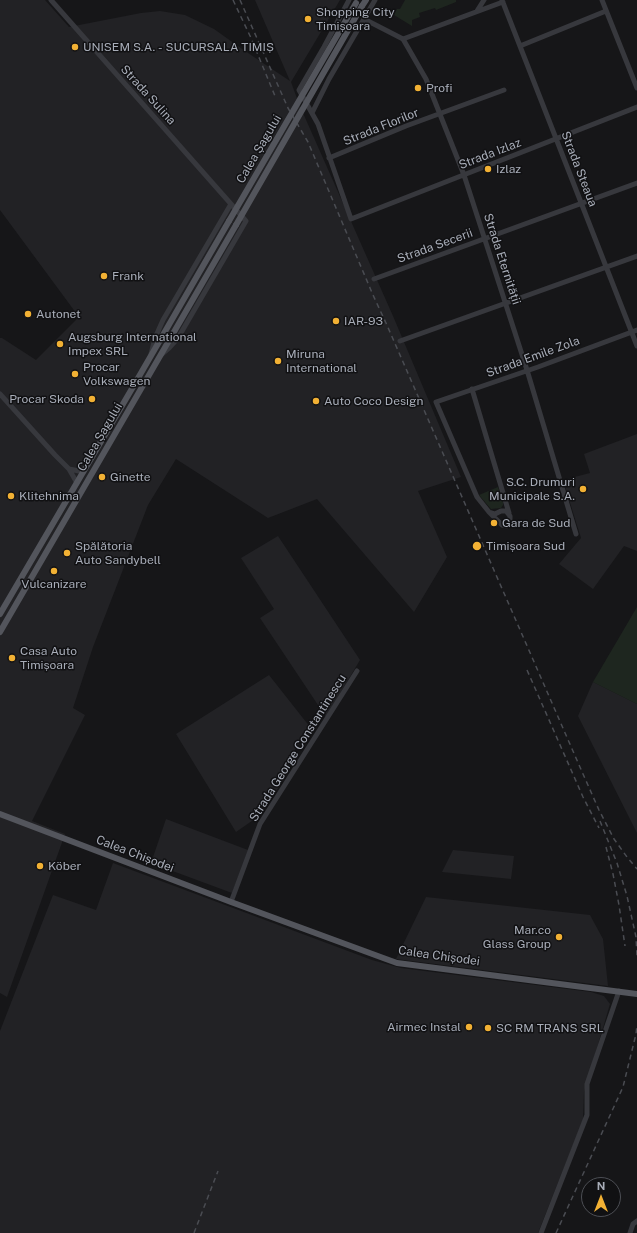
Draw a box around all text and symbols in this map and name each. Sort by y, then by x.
place label: Shopping City Timișoara [316,5,395,33]
marker: Shopping City Timișoara [303,14,313,24]
place label: UNISEM S.A. - SUCURSALA TIMIȘ [83,40,274,54]
marker: UNISEM S.A. - SUCURSALA TIMIȘ [70,42,80,52]
street label: Strada Sulina [117,62,179,128]
place label: Profi [426,81,452,95]
marker: Profi [413,83,423,93]
street label: Strada Florilor [341,105,421,149]
street label: Calea Șagului [234,112,284,186]
street label: Strada Steaua [558,129,600,209]
street label: Strada Izlaz [457,136,523,172]
place label: Izlaz [496,162,521,176]
marker: Izlaz [483,164,493,174]
street label: Strada Eternității [480,212,524,306]
street label: Strada Secerii [395,226,475,266]
place label: Frank [112,269,144,283]
marker: Frank [99,271,109,281]
place label: Autonet [36,307,81,321]
marker: Autonet [23,309,33,319]
place label: IAR-93 [344,314,383,328]
marker: IAR-93 [331,316,341,326]
place label: Augsburg International Impex SRL [68,330,197,358]
street label: Strada Emile Zola [484,333,582,381]
marker: Augsburg International Impex SRL [55,339,65,349]
place label: Miruna International [286,347,357,375]
marker: Miruna International [273,356,283,366]
place label: Procar Volkswagen [83,360,150,388]
marker: Procar Volkswagen [70,369,80,379]
place label: Procar Skoda [9,392,84,406]
marker: Procar Skoda [87,394,97,404]
place label: Auto Coco Design [324,394,423,408]
marker: Auto Coco Design [311,396,321,406]
street label: Calea Șagului [75,400,125,474]
place label: Ginette [110,470,151,484]
marker: Ginette [97,472,107,482]
place label: S.C. Drumuri Municipale S.A. [489,475,575,503]
marker: S.C. Drumuri Municipale S.A. [578,484,588,494]
place label: Klitehnima [19,489,79,503]
marker: Klitehnima [6,491,16,501]
place label: Gara de Sud [502,516,570,530]
marker: Gara de Sud [489,518,499,528]
place label: Spălătoria Auto Sandybell [75,539,161,567]
place label: Timișoara Sud [486,539,565,553]
marker: Timișoara Sud [471,540,483,552]
marker: Spălătoria Auto Sandybell [62,548,72,558]
marker: Vulcanizare [49,566,59,576]
place label: Vulcanizare [21,577,87,591]
place label: Casa Auto Timișoara [20,644,77,672]
marker: Casa Auto Timișoara [7,653,17,663]
street label: Strada George Constantinescu [247,672,349,824]
street label: Calea Chișodei [94,833,176,875]
place label: Köber [48,859,81,873]
marker: Köber [35,861,45,871]
place label: Mar.co Glass Group [483,923,551,951]
marker: Mar.co Glass Group [554,932,564,942]
street label: Calea Chișodei [397,943,481,969]
place label: Airmec Instal [387,1020,461,1034]
place label: SC RM TRANS SRL [496,1021,604,1035]
marker: Airmec Instal [464,1022,474,1032]
marker: SC RM TRANS SRL [483,1023,493,1033]
north arrow [581,1177,621,1217]
text: N [597,1180,605,1192]

